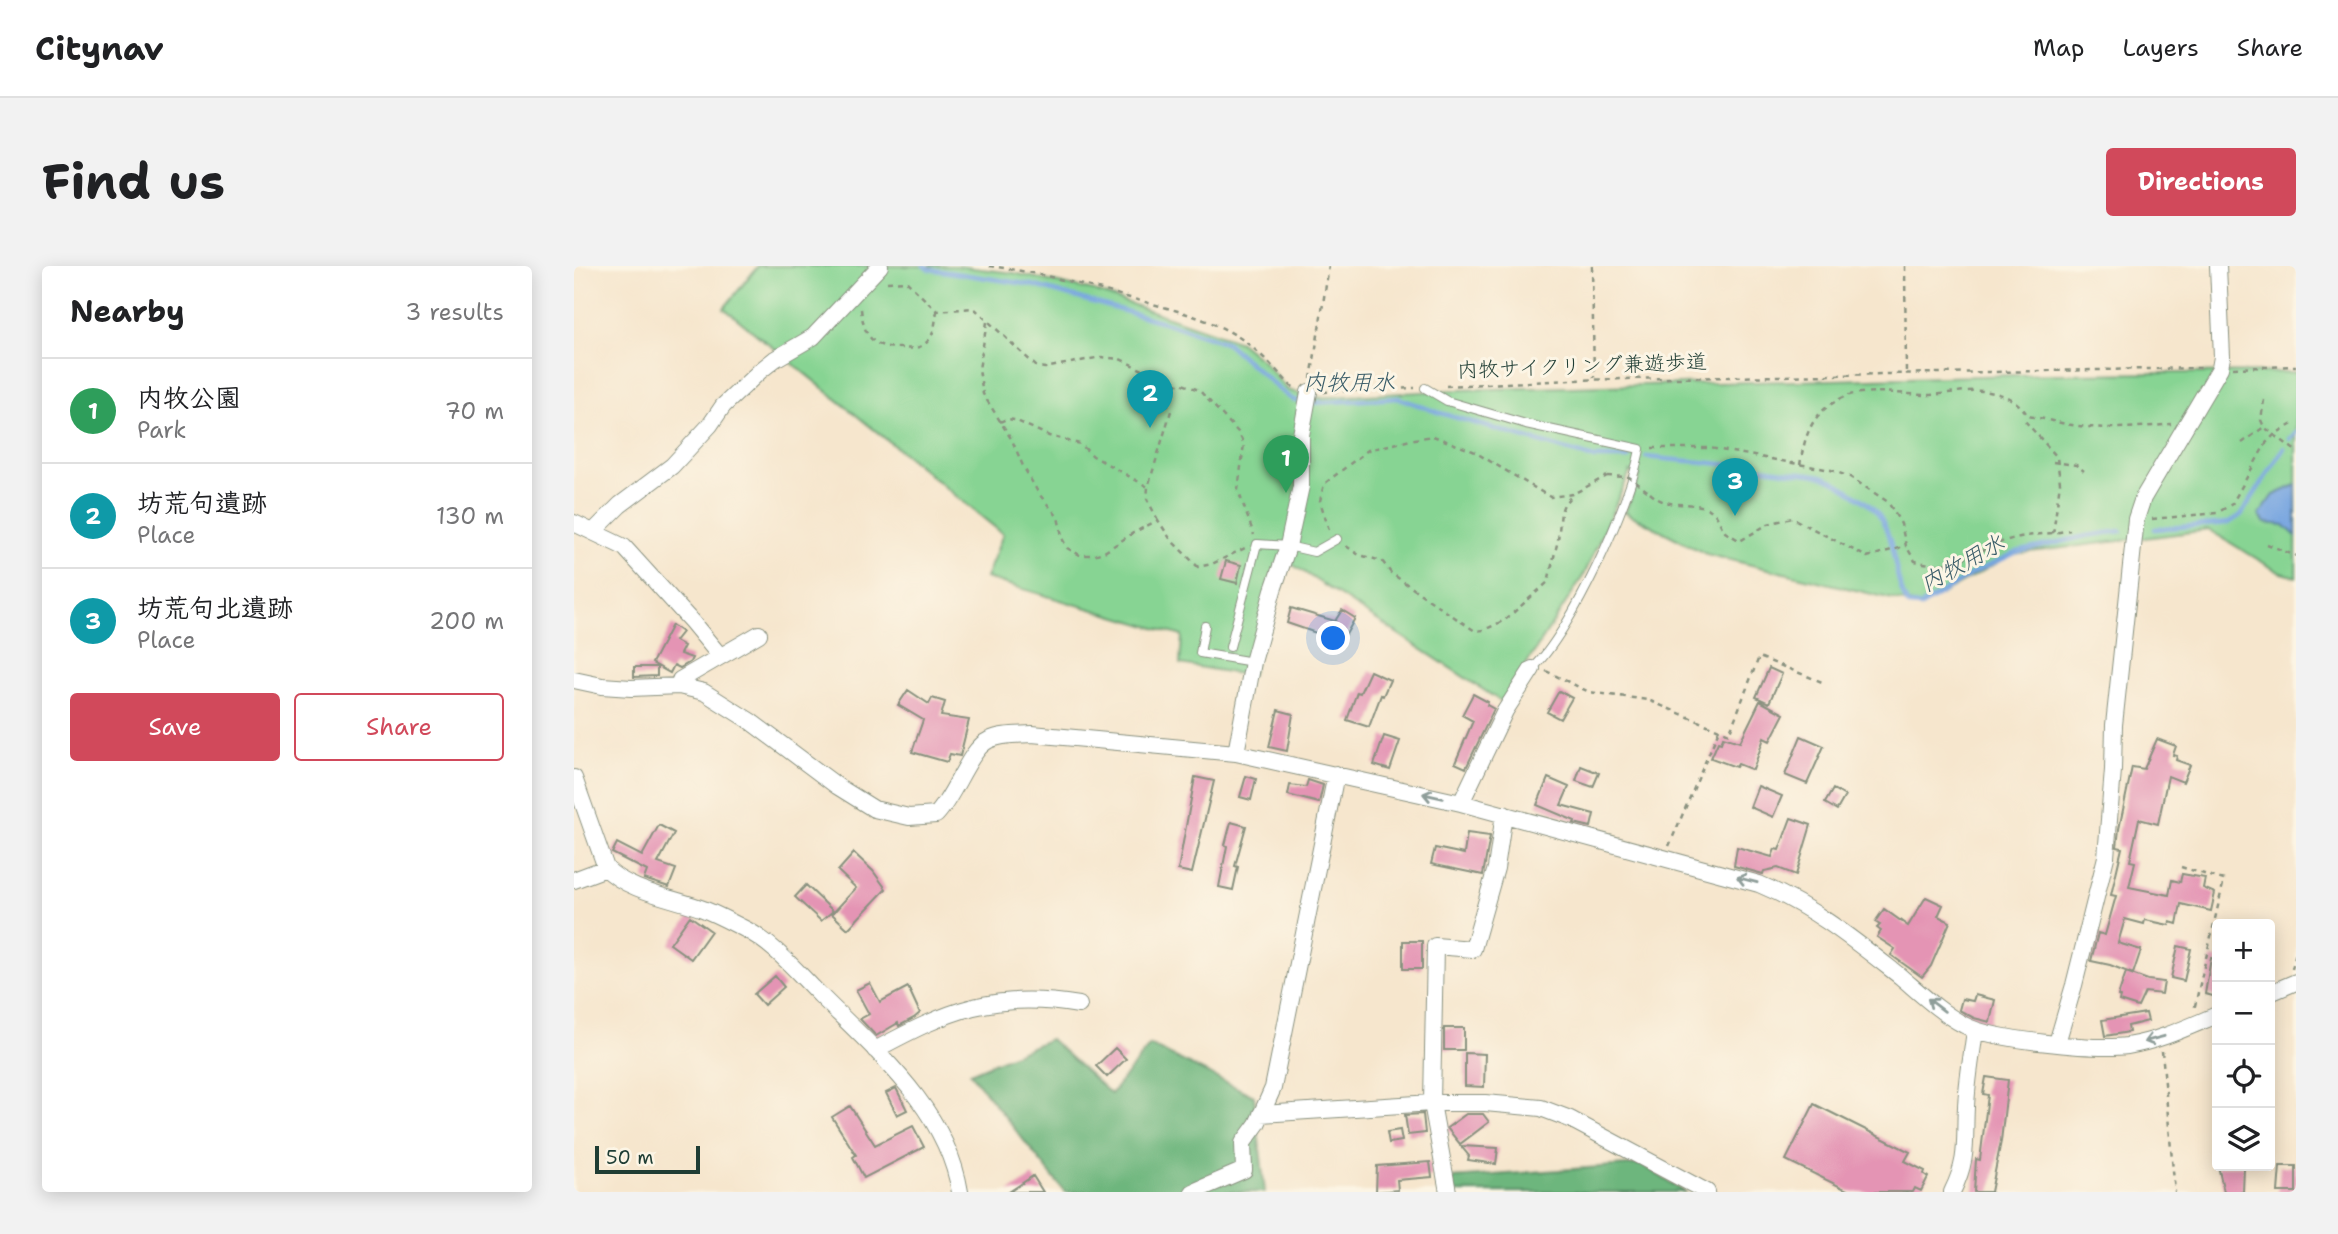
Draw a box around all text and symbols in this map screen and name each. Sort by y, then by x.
text: Citynav [35,26,164,71]
text: Map [2033,32,2084,64]
text: Layers [2122,32,2199,64]
text: Share [2237,32,2303,64]
button: Directions [2106,148,2296,216]
text: Find us [42,149,225,215]
text: Nearby [70,291,185,332]
text: 3 results [405,297,504,327]
street label: 内牧サイクリング兼遊歩道 [1457,348,1707,384]
water label: 内牧用水 [1303,367,1395,397]
pin: 2 [1127,370,1173,428]
text: 内牧公園 [137,380,241,415]
text: 1 [88,396,98,426]
text: 70 m [445,396,504,426]
text: Park [137,415,186,445]
pin: 1 [1263,435,1309,493]
pin: 3 [1712,458,1758,516]
text: 坊荒句遺跡 [137,485,267,520]
text: 2 [85,501,101,531]
text: 130 m [436,501,504,531]
text: Place [137,520,196,550]
water label: 内牧用水 [1914,528,2010,598]
text: 坊荒句北遺跡 [137,590,293,625]
text: 3 [85,606,101,636]
text: 200 m [429,606,504,636]
your location [1316,621,1350,655]
text: Place [137,625,196,655]
button: Save [70,693,280,761]
button: Share [294,693,504,761]
one-way arrow [1422,789,1445,803]
one-way arrow [1737,873,1759,886]
map controls [2212,919,2275,1171]
button: + [2212,919,2275,982]
button: − [2212,982,2275,1045]
one-way arrow [1927,998,1946,1012]
one-way arrow [2143,1034,2165,1047]
button: locate [2212,1045,2275,1108]
button: layers [2212,1108,2275,1171]
scale bar [595,1143,700,1175]
text: 50 m [606,1145,654,1170]

